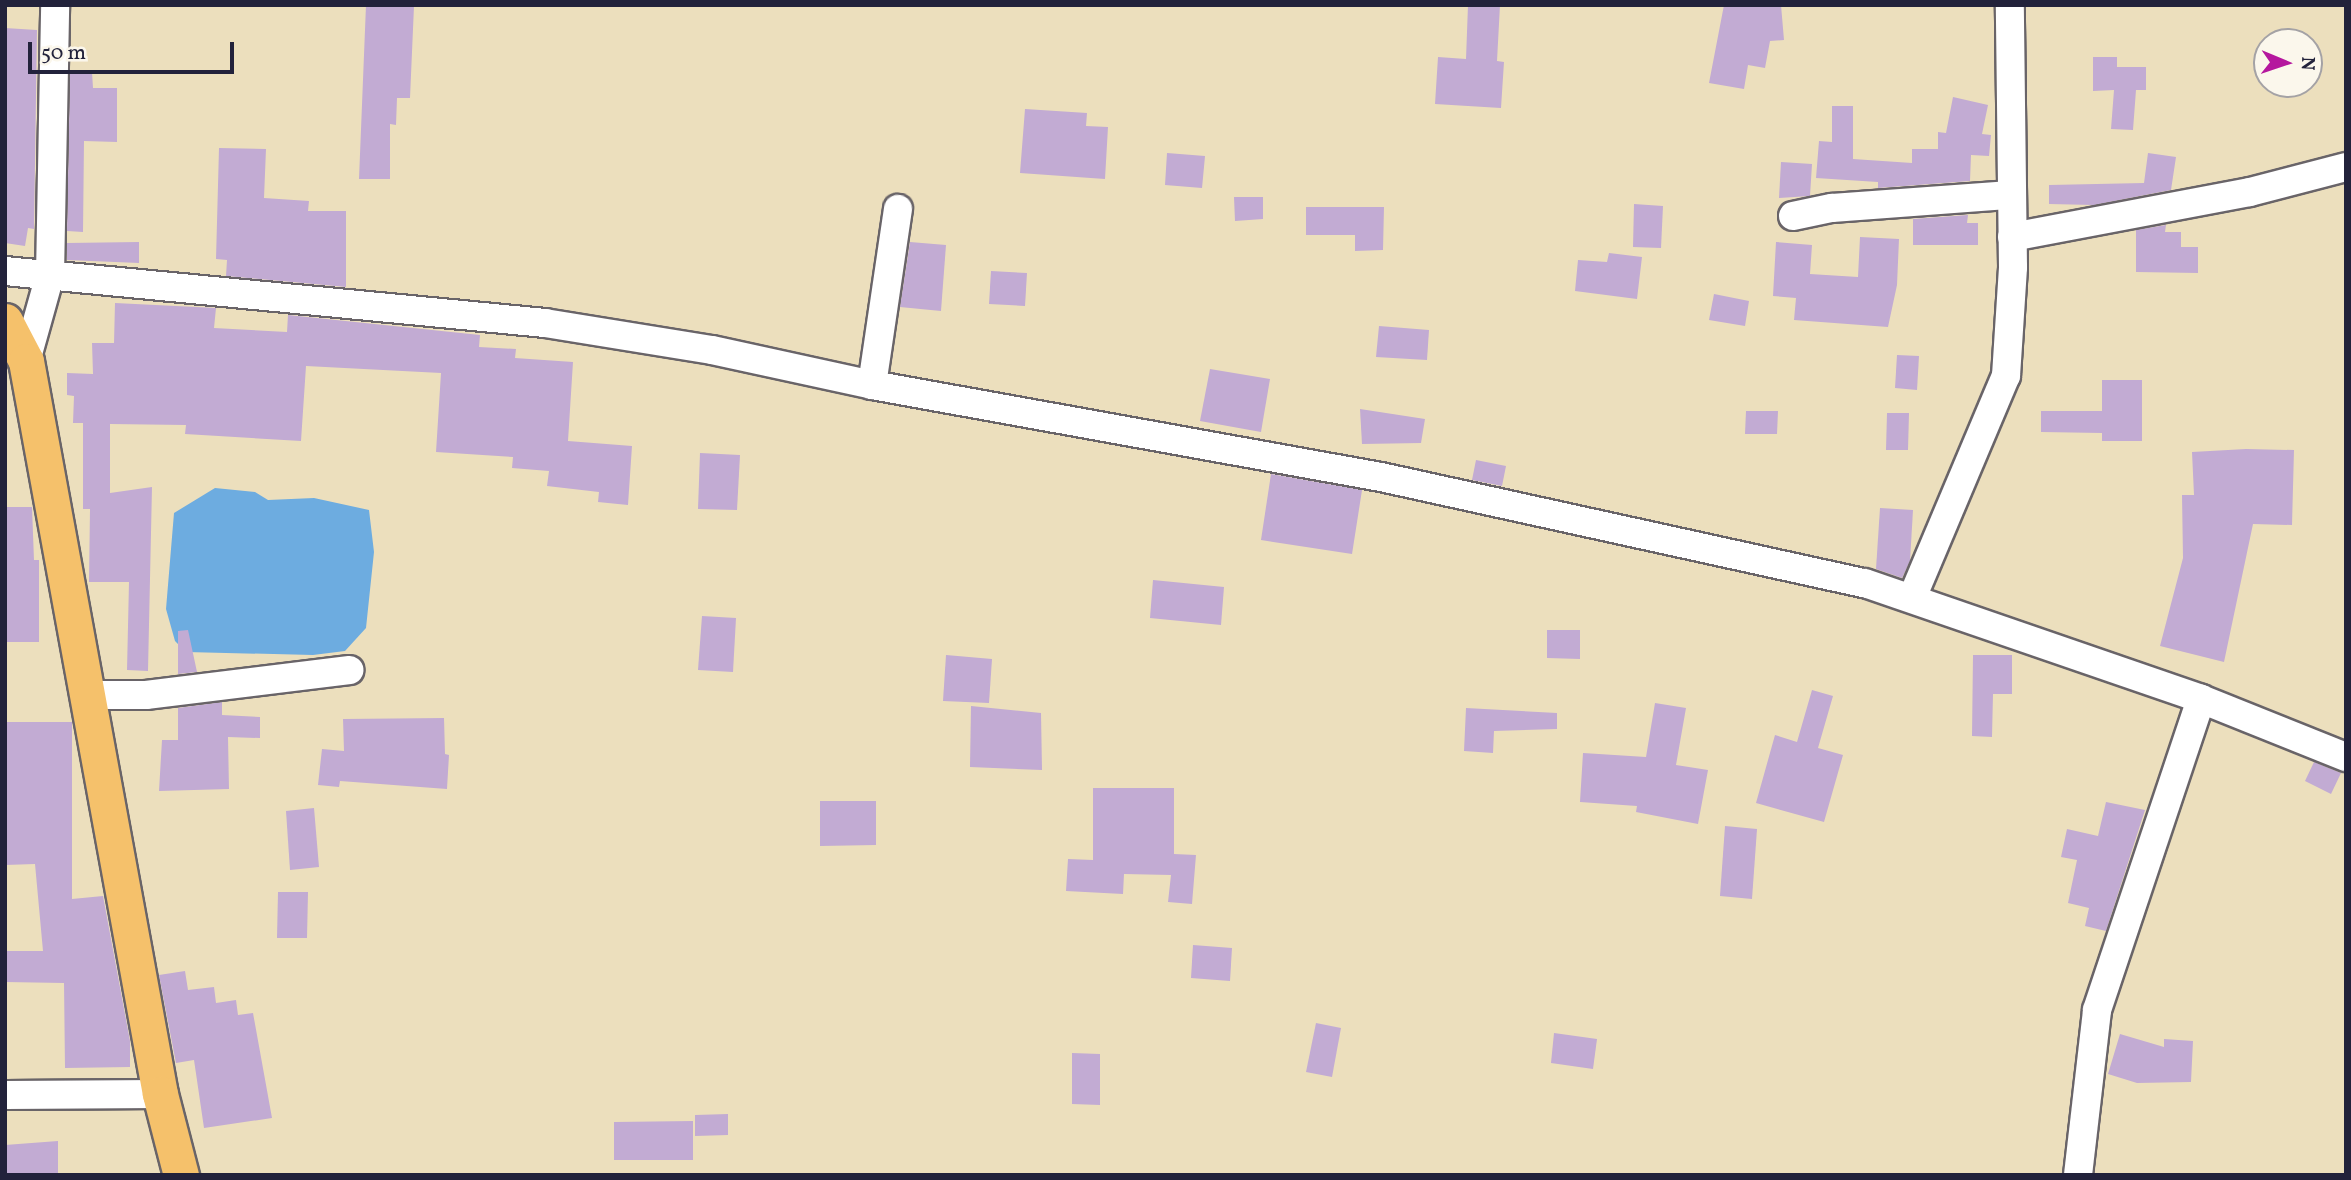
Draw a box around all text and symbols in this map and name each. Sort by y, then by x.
scale bar [32,28,238,72]
north arrow [2253,28,2323,98]
text: 50 m [41,39,86,68]
text: N [2294,56,2320,71]

